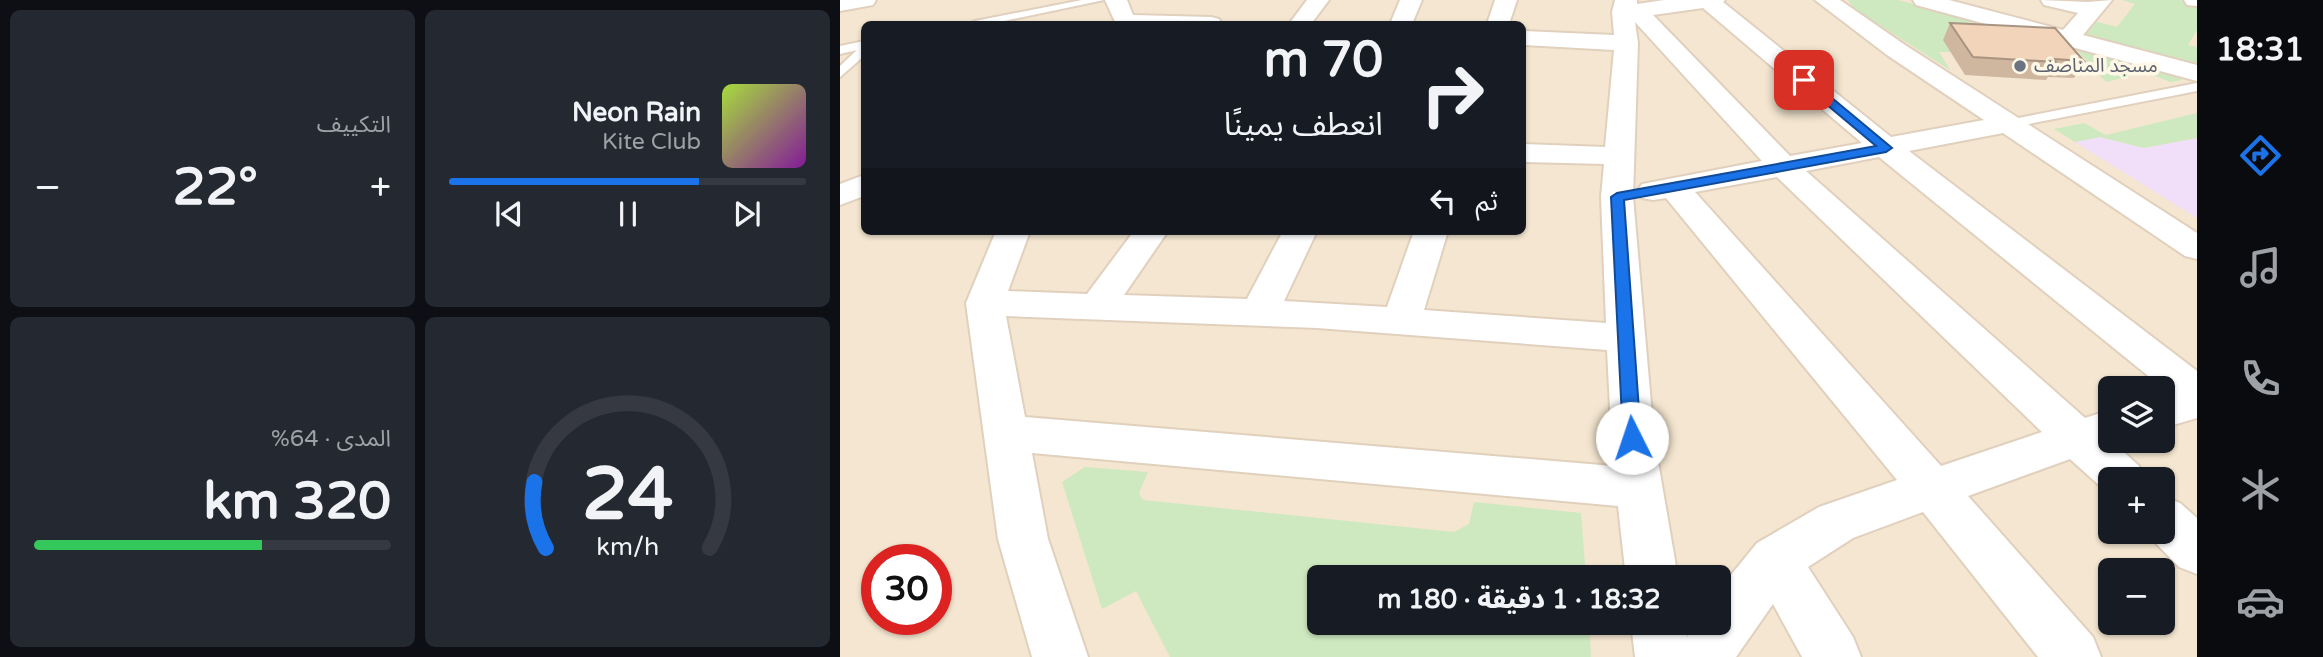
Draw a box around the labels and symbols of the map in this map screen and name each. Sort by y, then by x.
pin [1774,50,1834,110]
place label: مسجد المناصف [2034,55,2158,77]
marker: مسجد المناصف [2012,58,2028,74]
position arrow [1595,401,1669,475]
speed limit sign: 30 [861,544,952,635]

